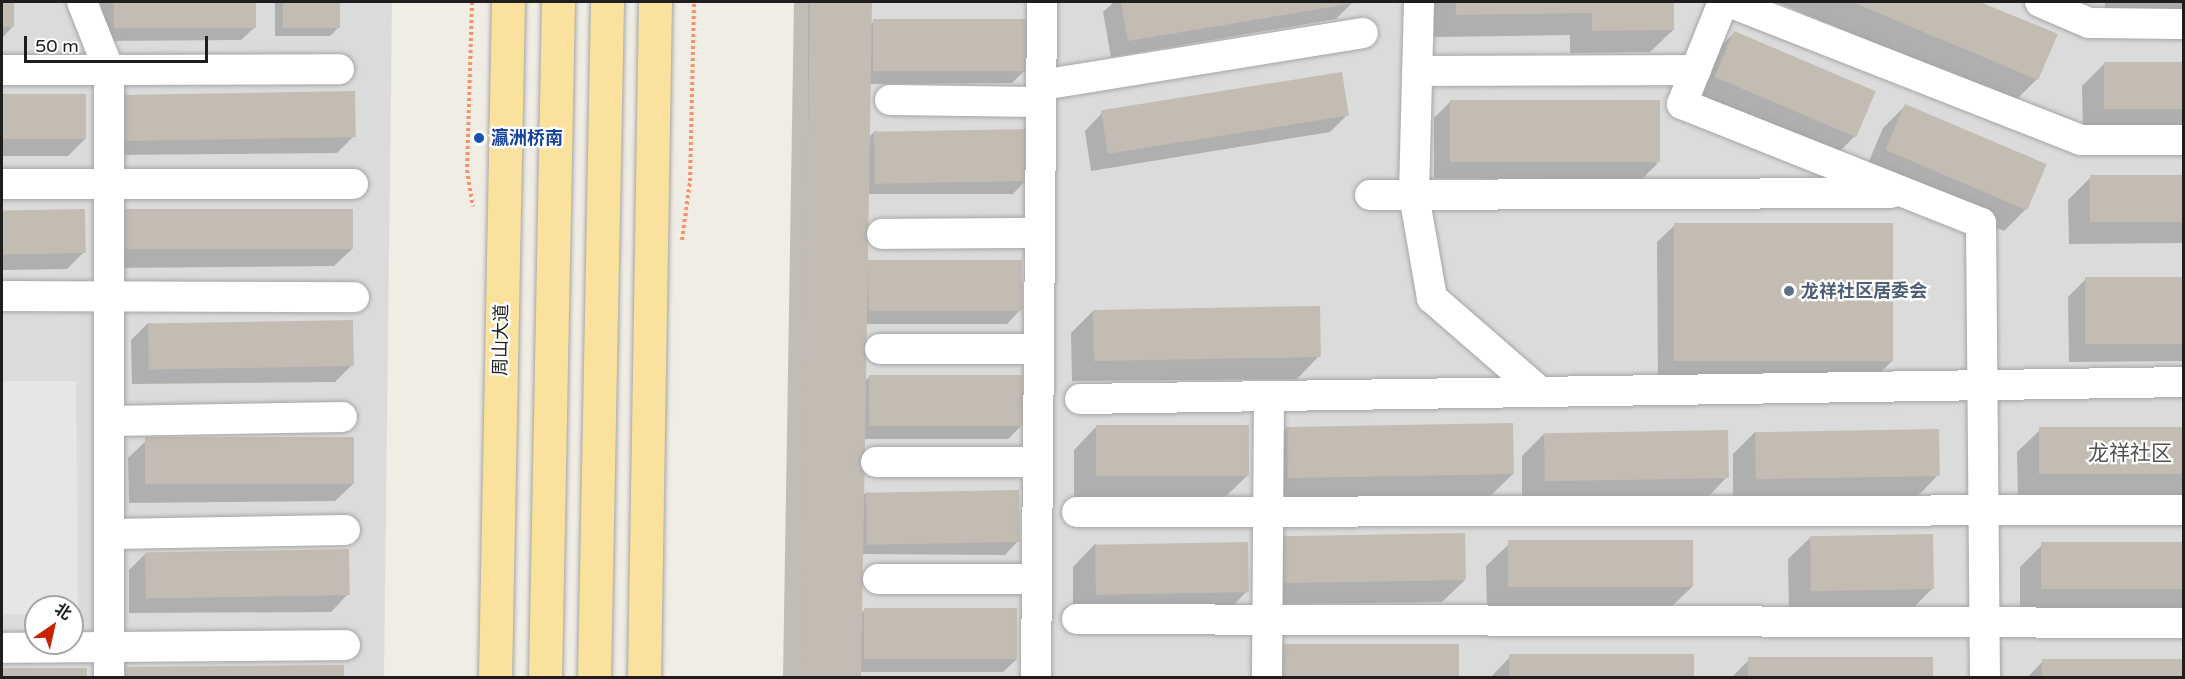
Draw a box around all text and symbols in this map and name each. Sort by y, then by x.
scale bar [27,24,212,62]
text: 50 m [35,35,79,57]
place label: 瀛洲桥南 [491,127,563,149]
marker: 瀛洲桥南 [472,131,486,145]
place label: 龙祥社区居委会 [1801,280,1927,302]
marker: 龙祥社区居委会 [1782,284,1796,298]
street label: 周山大道 [490,304,512,376]
district label: 龙祥社区 [2088,441,2172,467]
north arrow [24,595,84,655]
text: 北 [51,599,75,624]

